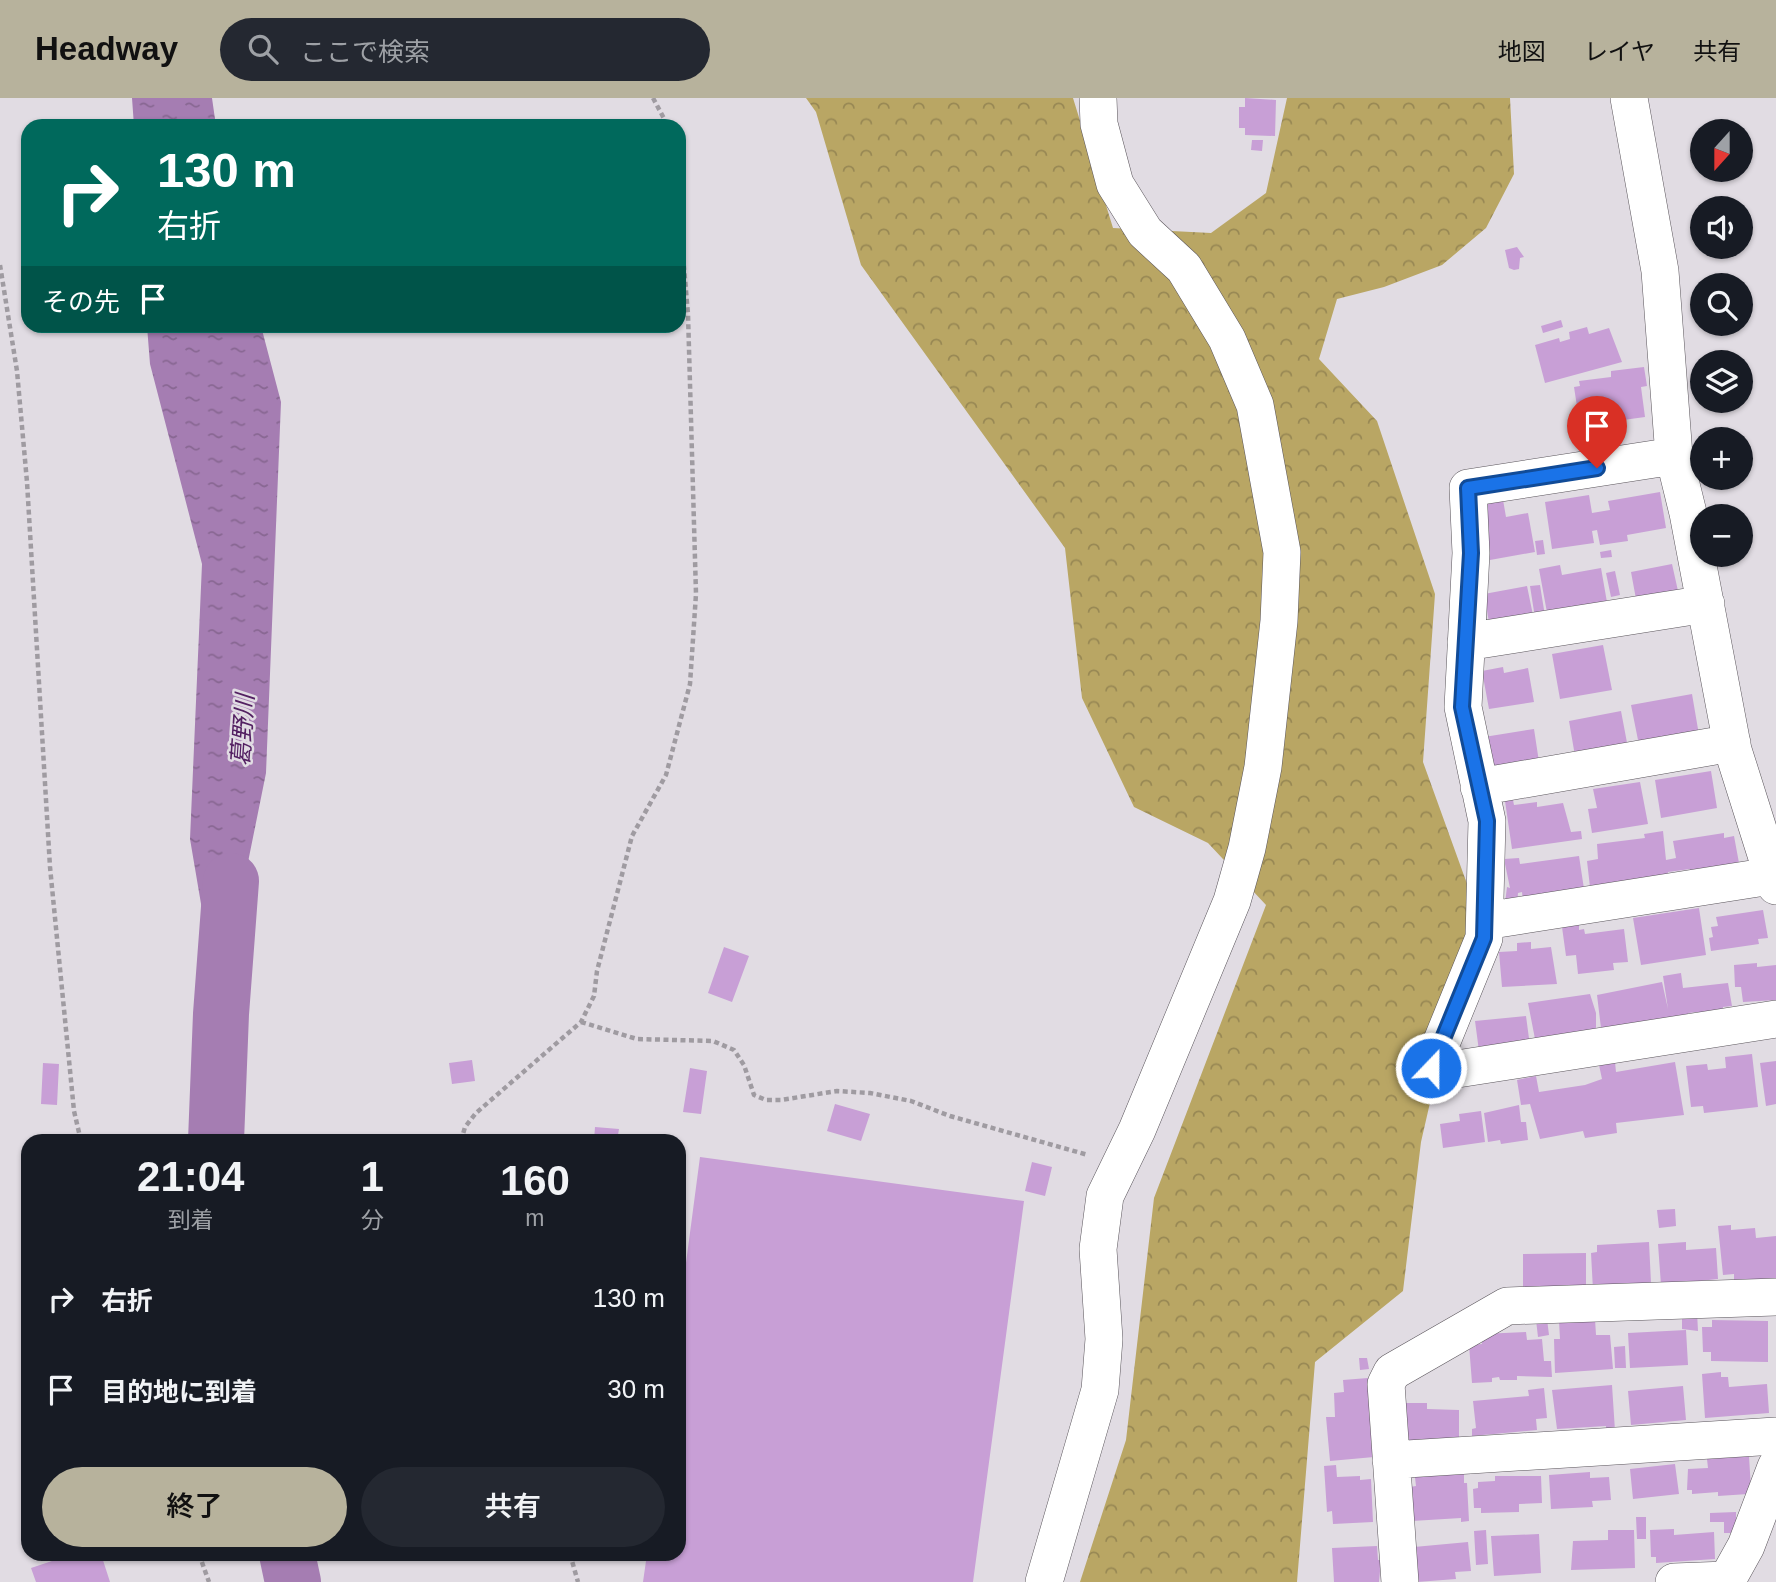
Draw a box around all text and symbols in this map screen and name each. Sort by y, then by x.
search box [220,18,710,81]
text: Headway [35,30,178,67]
icon: search [244,30,282,68]
text: ここで検索 [300,37,430,67]
text: 地図 [1498,38,1546,65]
text: レイヤ [1584,38,1655,65]
text: 共有 [1693,38,1741,65]
north arrow [1690,119,1754,182]
map controls [1690,119,1753,567]
text: 130 m [157,143,296,197]
icon: right [42,147,133,238]
button: sound [1690,196,1753,259]
text: 右折 [157,208,221,244]
button: search [1690,273,1753,336]
icon: arrive [134,280,172,318]
text: その先 [42,287,120,317]
button: layers [1690,350,1753,413]
pin [1567,396,1627,468]
icon: arrive [1578,407,1616,445]
button: + [1690,427,1753,490]
button: − [1690,504,1753,567]
water label: 葛野川 [227,690,259,767]
position arrow [1394,1031,1468,1105]
text: 21:04 [137,1153,244,1200]
text: 1 [360,1153,384,1200]
text: 160 [500,1157,570,1204]
text: m [525,1205,545,1231]
text: 到着 [168,1207,214,1233]
text: 分 [361,1207,384,1233]
icon: right [42,1280,80,1318]
text: 130 m [593,1283,665,1313]
text: 右折 [101,1286,153,1316]
icon: arrive [42,1371,80,1409]
text: 30 m [607,1374,665,1404]
text: 目的地に到着 [101,1377,257,1407]
button: 終了 [42,1467,347,1547]
button: 共有 [361,1467,665,1547]

